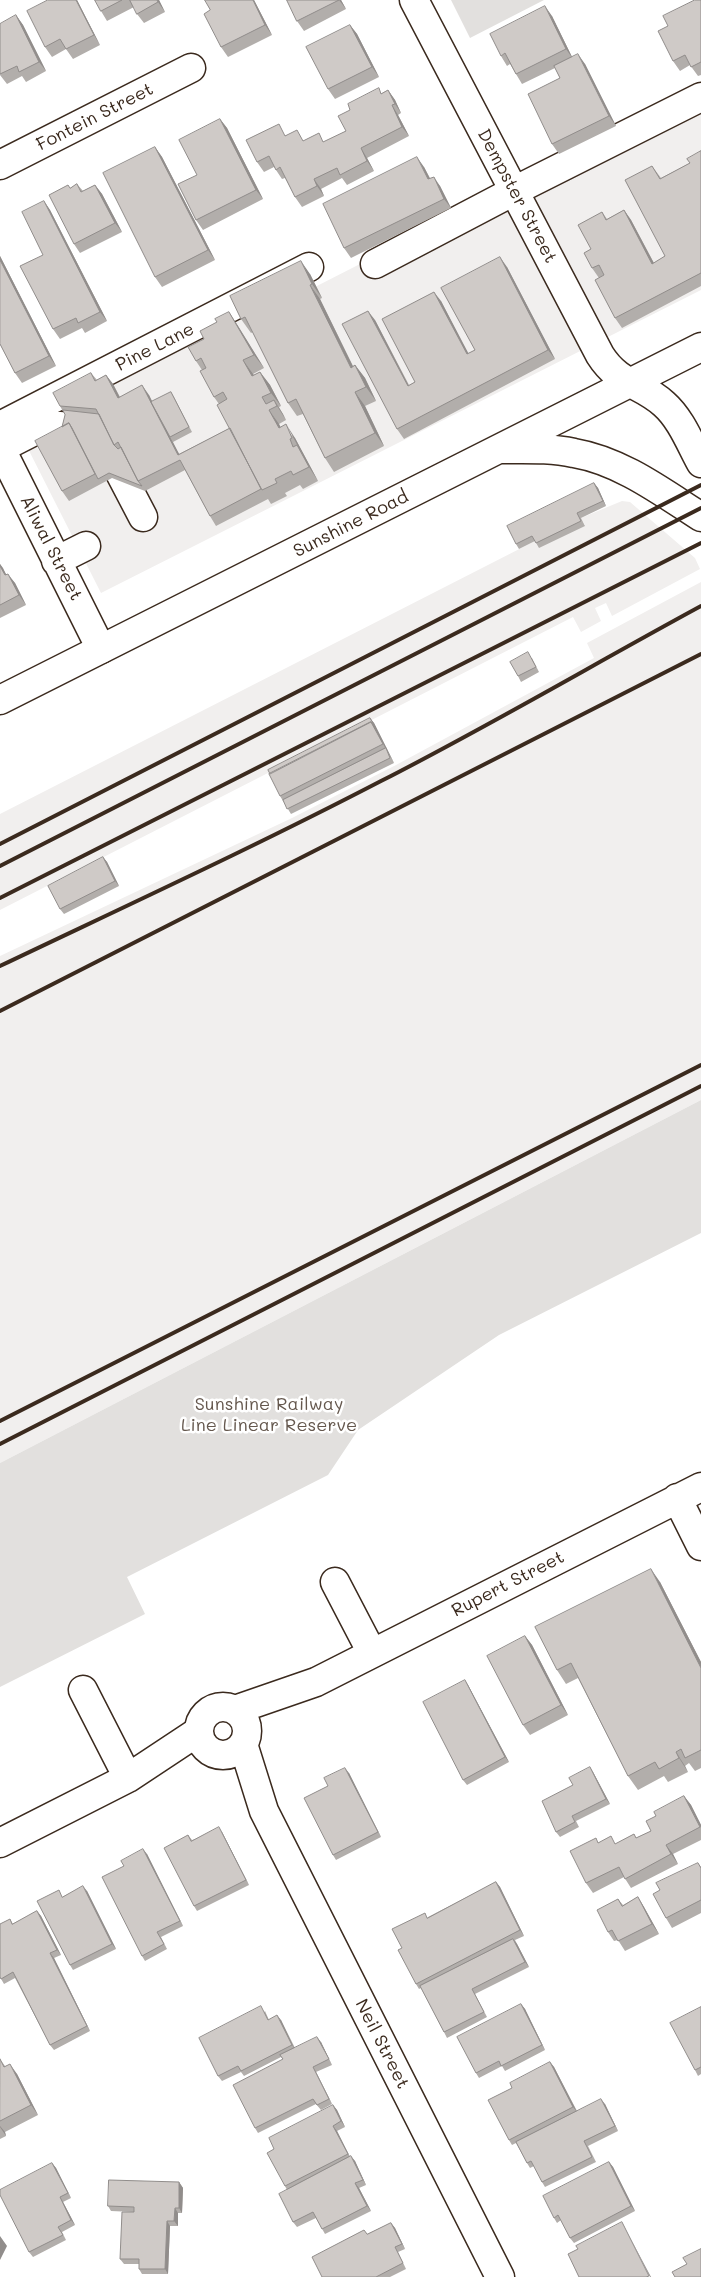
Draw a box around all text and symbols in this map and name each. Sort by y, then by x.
street label: Fontein Street [33,78,157,156]
street label: Dempster Street [473,125,561,267]
street label: Pine Lane [112,318,198,376]
street label: Sunshine Road [290,486,412,562]
street label: Aliwal Street [15,492,87,604]
park label: Sunshine Railway Line Linear Reserve [181,1393,357,1436]
street label: Rupert Street [448,1546,568,1622]
street label: Neil Street [350,1996,414,2092]

